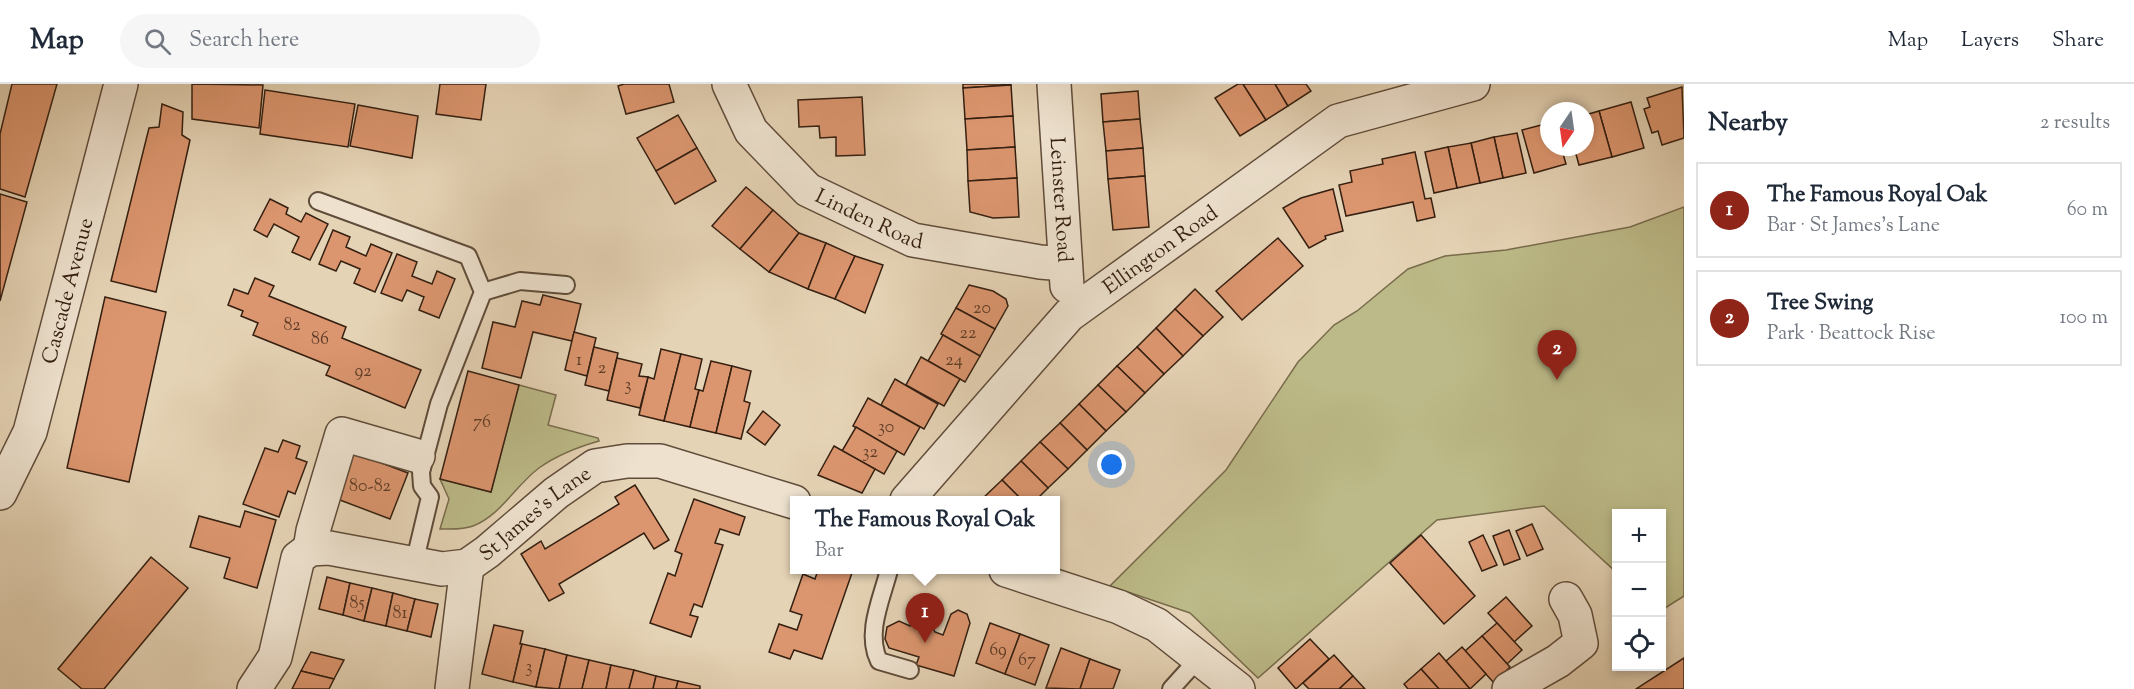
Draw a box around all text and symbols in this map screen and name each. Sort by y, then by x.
search box [120,14,540,68]
text: Map [30,21,84,61]
icon: search [141,25,174,58]
text: Search here [189,25,299,57]
text: Map [1888,26,1928,56]
text: Layers [1961,26,2019,56]
text: Share [2052,26,2104,56]
north arrow [1540,102,1594,156]
text: Nearby [1708,105,1788,142]
text: 2 results [2040,109,2110,138]
street label: Leinster Road [1040,136,1078,264]
text: The Famous Royal Oak [1767,180,1988,212]
street label: Linden Road [810,182,925,258]
text: 1 [1726,196,1733,225]
text: 60 m [2067,196,2108,225]
street label: Ellington Road [1097,199,1225,303]
text: Bar · St James's Lane [1767,212,1940,241]
street label: Cascade Avenue [35,215,102,367]
text: Tree Swing [1767,288,1873,320]
house number: 20 [973,296,991,322]
text: 2 [1725,304,1734,333]
text: 100 m [2059,304,2108,333]
house number: 82 [283,313,301,339]
text: Park · Beattock Rise [1767,320,1936,349]
house number: 22 [960,321,977,347]
house number: 86 [311,327,329,353]
pin: 2 [1538,330,1576,380]
house number: 1 [576,348,582,374]
house number: 24 [945,348,963,374]
house number: 2 [598,356,607,382]
house number: 92 [354,359,372,385]
house number: 3 [624,373,632,399]
house number: 76 [473,410,491,436]
house number: 30 [878,415,894,441]
house number: 32 [862,440,878,466]
your location [1097,450,1126,479]
street label: St James's Lane [474,460,598,570]
house number: 80-82 [349,474,392,500]
popup [790,496,1060,574]
text: The Famous Royal Oak [815,505,1035,537]
map controls [1612,509,1666,671]
button: + [1612,509,1666,563]
text: Bar [815,537,844,566]
button: − [1612,563,1666,617]
house number: 85 [349,591,365,617]
pin: 1 [906,594,944,643]
house number: 81 [392,601,408,627]
button: locate [1612,617,1666,671]
house number: 69 [989,638,1007,664]
house number: 67 [1018,648,1036,674]
house number: 3 [525,655,533,681]

